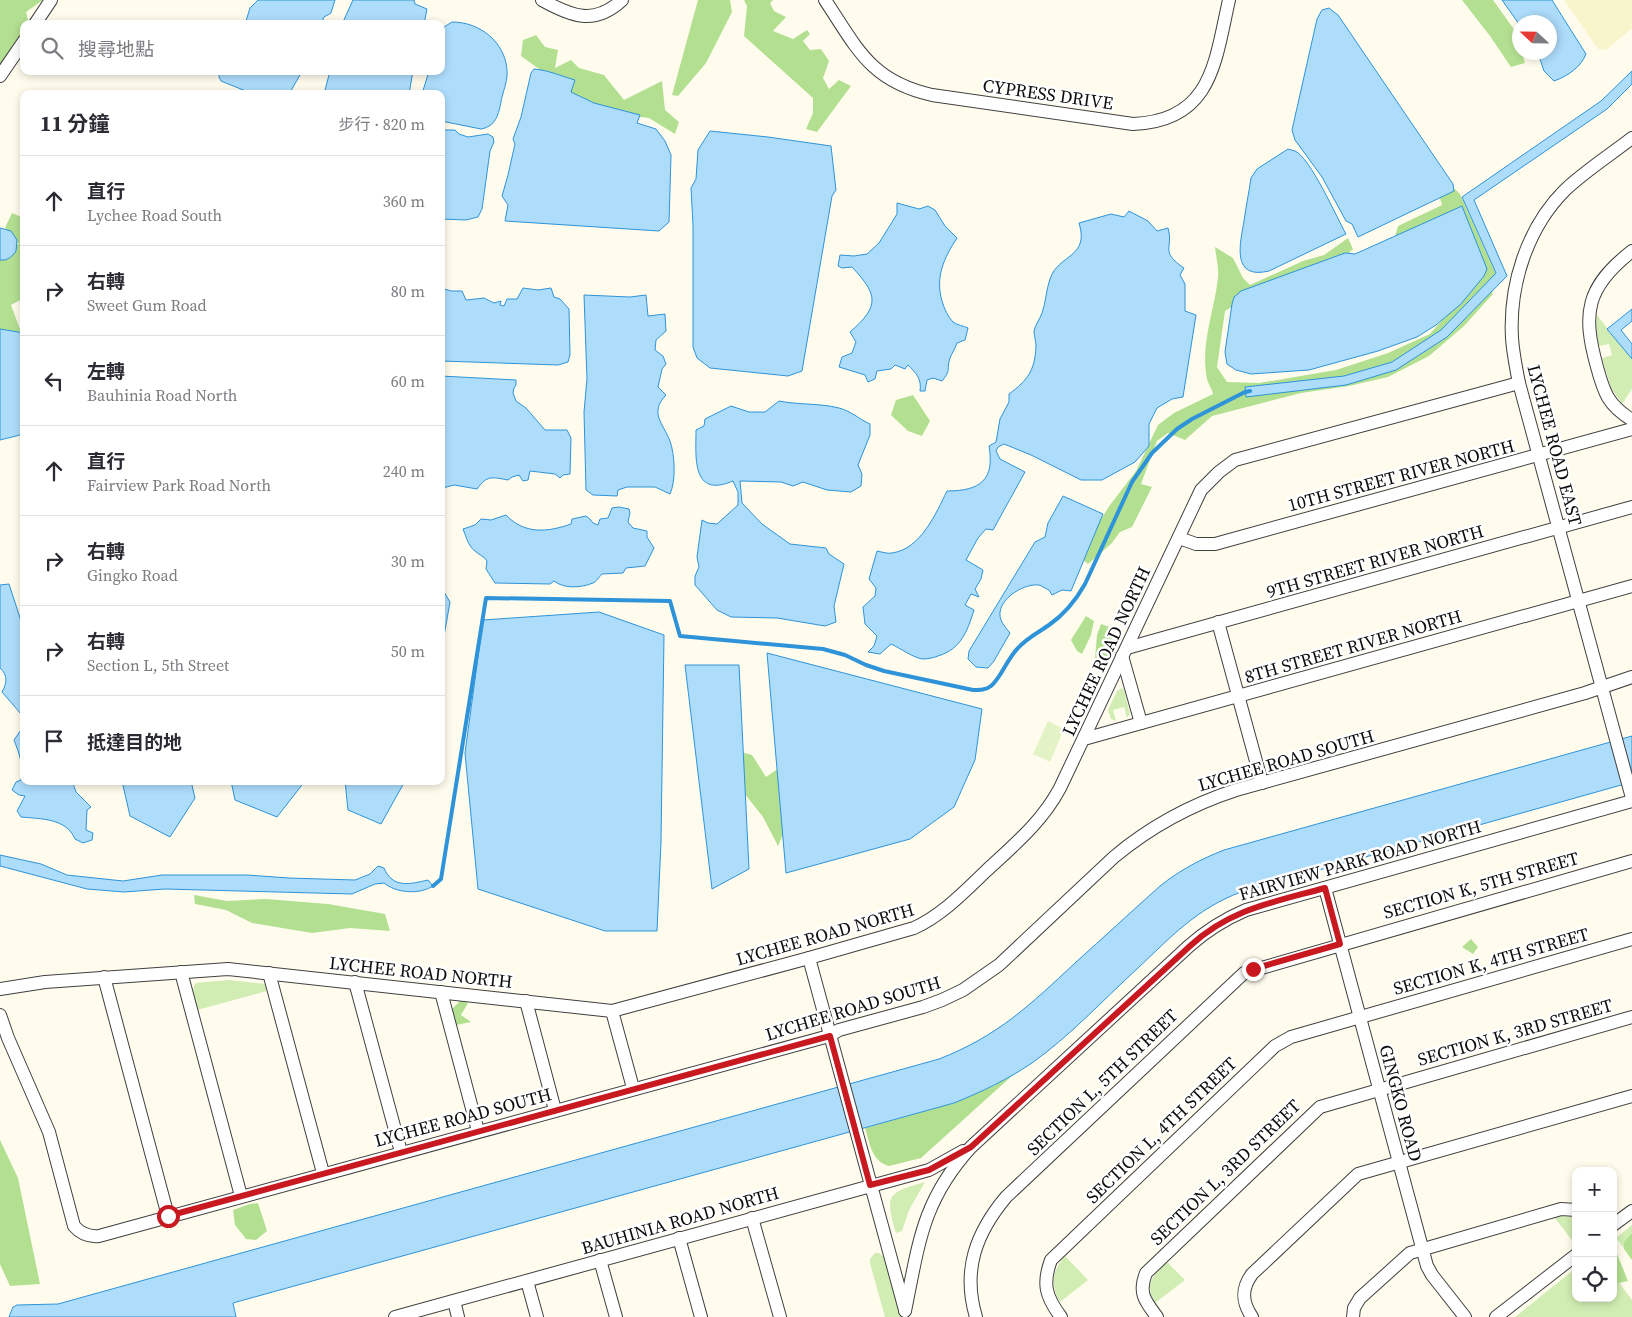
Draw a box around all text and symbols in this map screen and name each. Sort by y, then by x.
north arrow [1512,15,1557,60]
search box [20,20,445,75]
icon: search [38,34,66,62]
text: 搜尋地點 [78,36,154,62]
street label: CYPRESS DRIVE [981,72,1115,116]
text: 11 分鐘 [40,109,109,138]
text: 步行 · 820 m [339,113,425,135]
text: 直行 [87,178,125,204]
icon: ahead [40,187,68,215]
text: 360 m [383,190,425,212]
text: Lychee Road South [87,204,222,226]
text: 右轉 [87,268,125,294]
icon: right [40,277,68,305]
text: 80 m [391,280,425,302]
text: Sweet Gum Road [87,294,207,316]
text: 左轉 [87,358,125,384]
street label: LYCHEE ROAD EAST [1522,362,1589,528]
icon: left [40,367,68,395]
text: 60 m [391,370,425,392]
text: Bauhinia Road North [87,384,237,406]
street label: 10TH STREET RIVER NORTH [1285,433,1517,517]
text: 直行 [87,448,125,474]
icon: ahead [40,457,68,485]
text: 240 m [383,460,425,482]
text: Fairview Park Road North [87,474,271,496]
street label: 9TH STREET RIVER NORTH [1263,518,1487,604]
text: 右轉 [87,538,125,564]
icon: right [40,547,68,575]
text: 30 m [391,550,425,572]
street label: LYCHEE ROAD NORTH [1056,562,1156,740]
text: Gingko Road [87,564,178,586]
street label: 8TH STREET RIVER NORTH [1241,603,1465,689]
text: 右轉 [87,628,125,654]
icon: right [40,637,68,665]
text: 50 m [391,640,425,662]
text: Section L, 5th Street [87,654,229,676]
street label: LYCHEE ROAD SOUTH [1195,723,1377,797]
icon: arrive [40,727,68,755]
text: 抵達目的地 [87,729,182,755]
street label: FAIRVIEW PARK ROAD NORTH [1236,813,1484,907]
street label: SECTION K, 5TH STREET [1380,845,1582,925]
street label: LYCHEE ROAD NORTH [733,897,917,971]
street label: SECTION K, 4TH STREET [1390,921,1592,1001]
street label: LYCHEE ROAD NORTH [328,950,514,994]
route end [1242,958,1265,981]
street label: LYCHEE ROAD SOUTH [762,969,944,1047]
street label: SECTION K, 3RD STREET [1415,992,1615,1072]
street label: SECTION L, 5TH STREET [1021,1003,1183,1161]
street label: GINGKO ROAD [1373,1042,1429,1164]
street label: SECTION L, 4TH STREET [1080,1051,1242,1209]
street label: LYCHEE ROAD SOUTH [372,1081,554,1153]
street label: SECTION L, 3RD STREET [1144,1093,1306,1251]
map controls [1572,1167,1617,1302]
button: + [1572,1167,1617,1212]
street label: BAUHINIA ROAD NORTH [578,1180,782,1260]
route start [157,1205,180,1228]
button: − [1572,1212,1617,1257]
button: locate [1572,1257,1617,1302]

